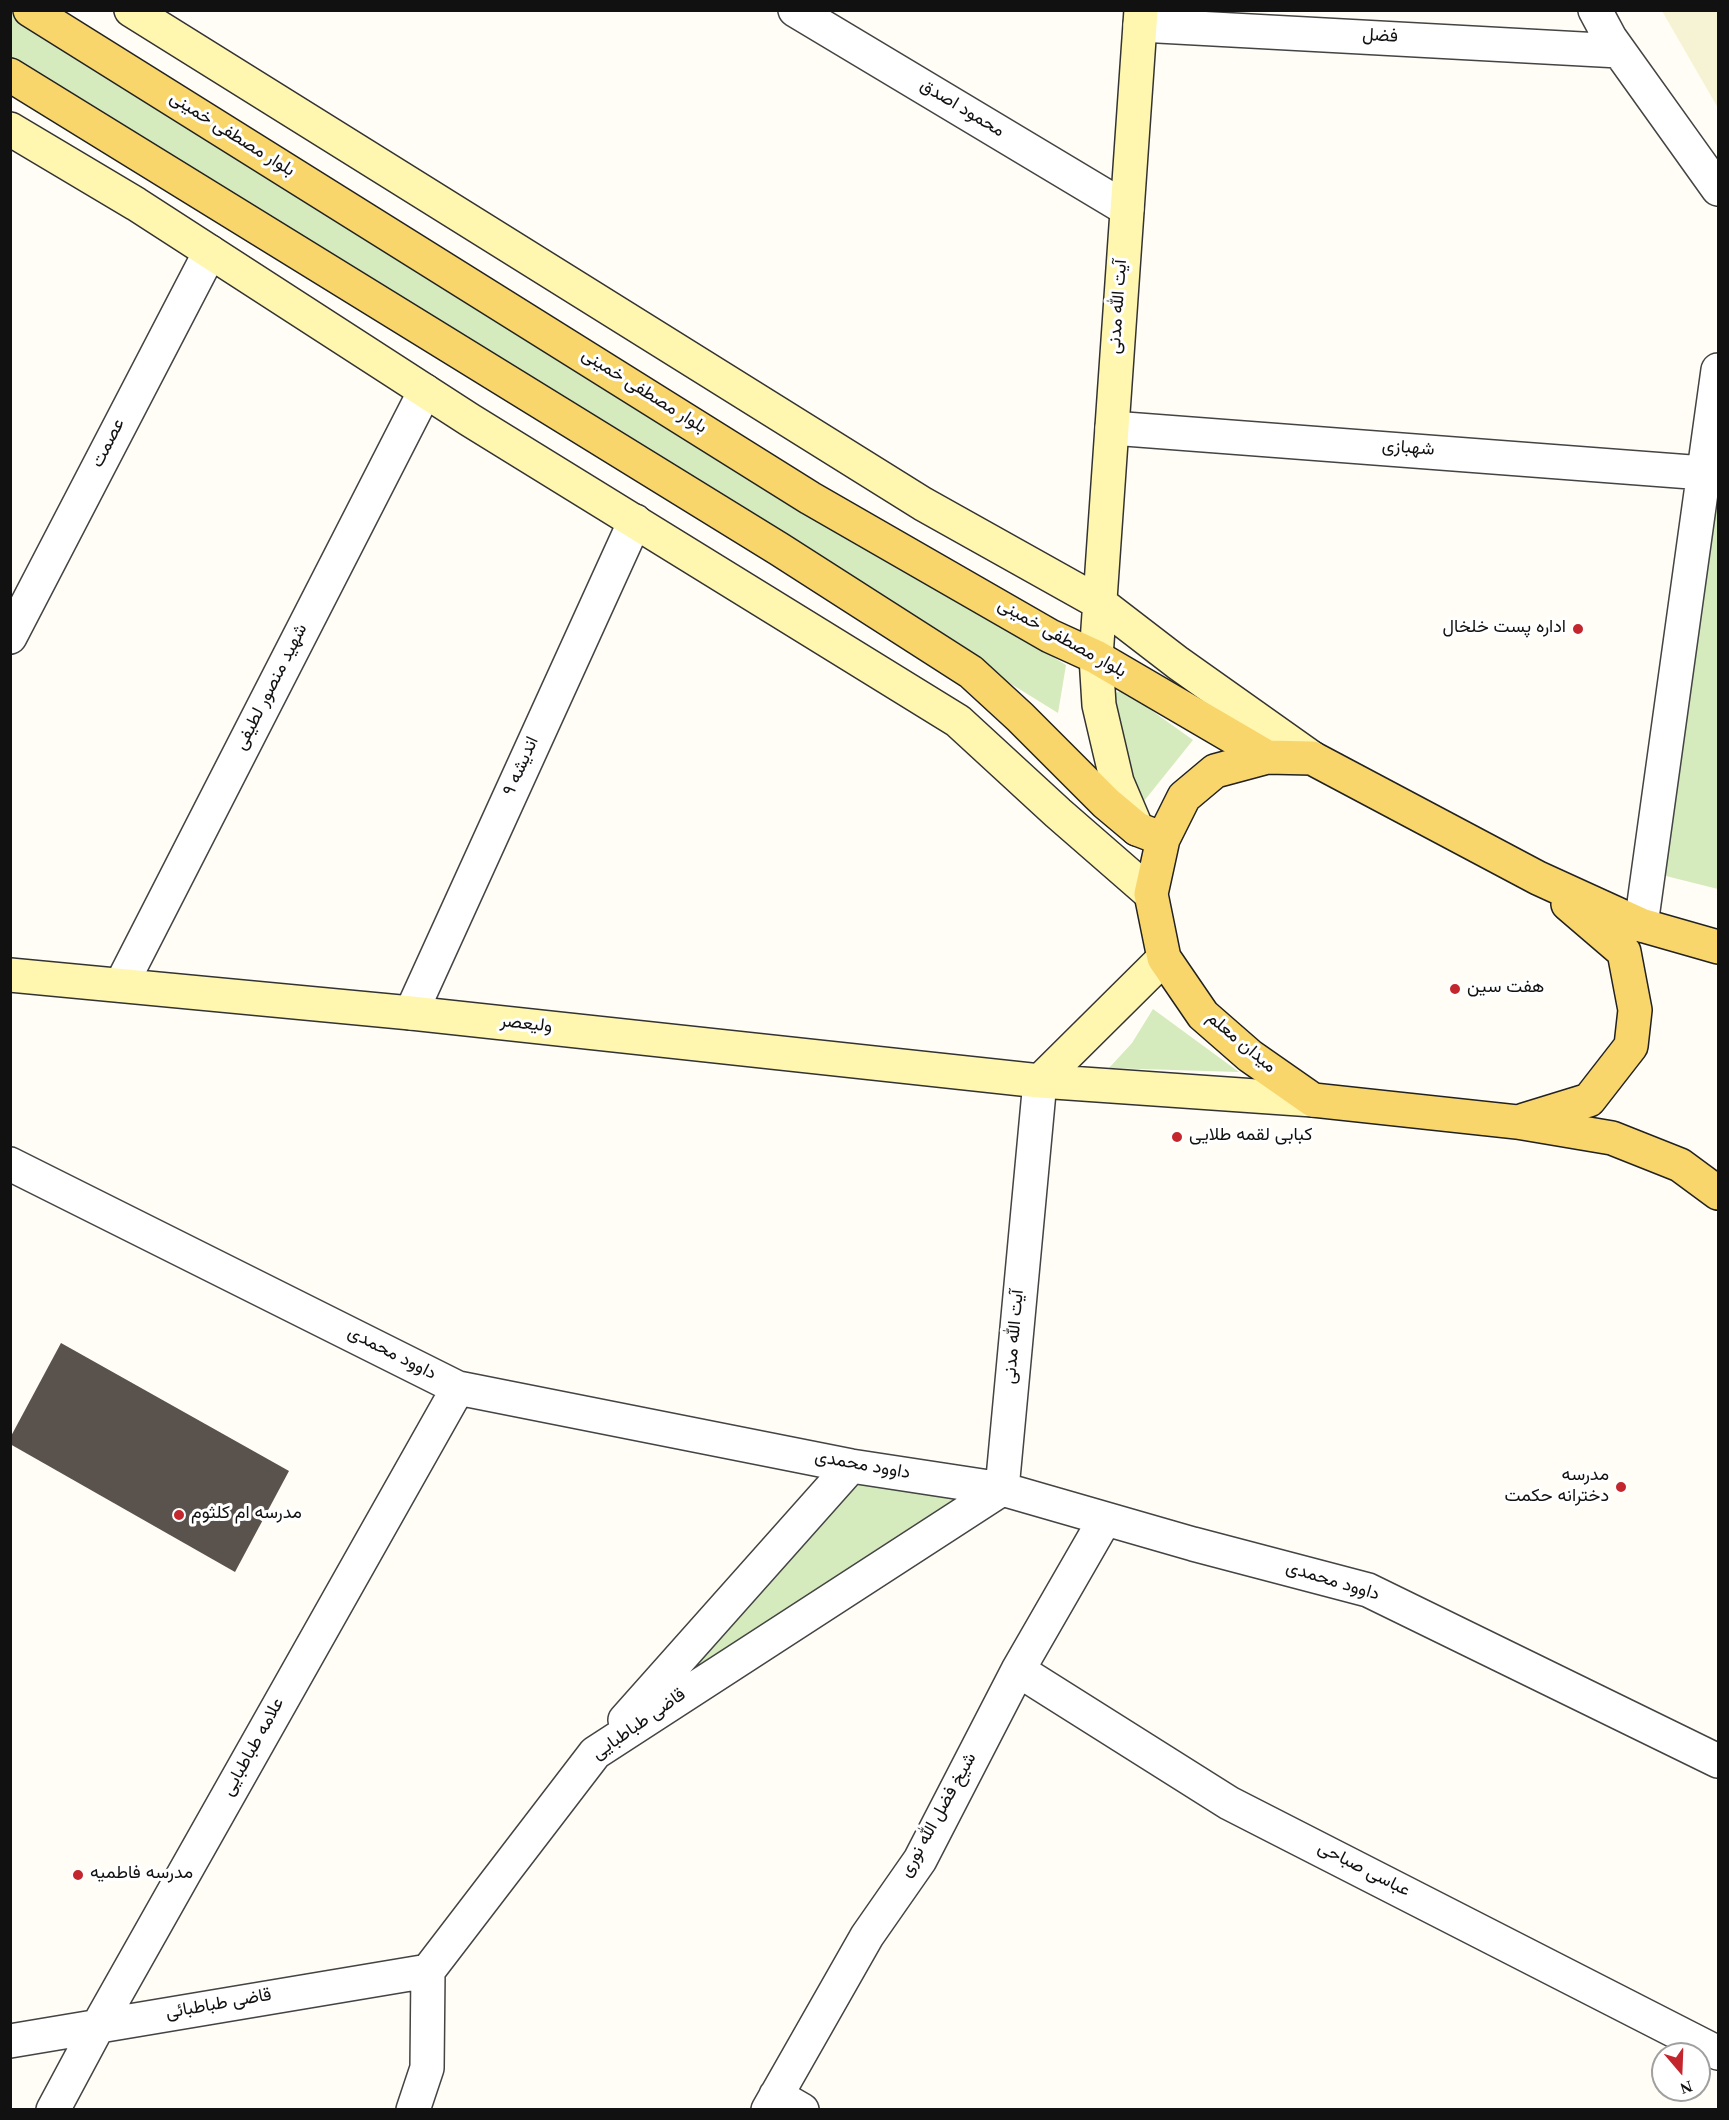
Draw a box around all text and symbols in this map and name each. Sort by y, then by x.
street label: فضل [1362,26,1398,50]
street label: محمود اصدق [915,76,1007,144]
street label: بلوار مصطفی خمینی [164,89,298,183]
street label: آیت‌ الله مدنی [1106,259,1134,355]
street label: بلوار مصطفی خمینی [576,346,710,440]
street label: عصمت [89,416,131,472]
street label: شهبازی [1381,437,1435,463]
street label: بلوار مصطفی خمینی [993,596,1129,684]
place label: اداره پست خلخال [1442,618,1566,640]
street label: شهید منصور لطیفی [232,621,314,755]
marker: اداره پست خلخال [1571,622,1585,636]
street label: اندیشه ۹ [500,734,546,800]
place label: هفت سین [1467,978,1544,1000]
marker: هفت سین [1448,982,1462,996]
street label: میدان معلم [1201,1009,1279,1079]
street label: ولیعصر [499,1013,553,1039]
place label: کبابی لقمه طلایی [1189,1126,1312,1148]
marker: کبابی لقمه طلایی [1170,1130,1184,1144]
street label: آیت الله مدنی [1001,1289,1031,1385]
street label: داوود محمدی [343,1323,439,1387]
street label: داوود محمدی [813,1448,911,1486]
place label: مدرسه دخترانه حکمت [1504,1466,1609,1508]
marker: مدرسه دخترانه حکمت [1614,1480,1628,1494]
place label: مدرسه ام کلثوم [191,1504,302,1526]
marker: مدرسه ام کلثوم [172,1508,186,1522]
street label: داوود محمدی [1283,1559,1381,1607]
street label: قاضی طباطبایی [589,1686,691,1766]
street label: علامه طباطبایی [219,1695,291,1801]
street label: شیخ فضل الله نوری [897,1750,983,1882]
street label: عباسی صباحی [1313,1838,1413,1904]
place label: مدرسه فاطمیه [90,1864,193,1886]
marker: مدرسه فاطمیه [71,1868,85,1882]
street label: قاضی طباطبائی [164,1986,274,2026]
north arrow [1651,2042,1711,2102]
text: N [1678,2078,1695,2098]

